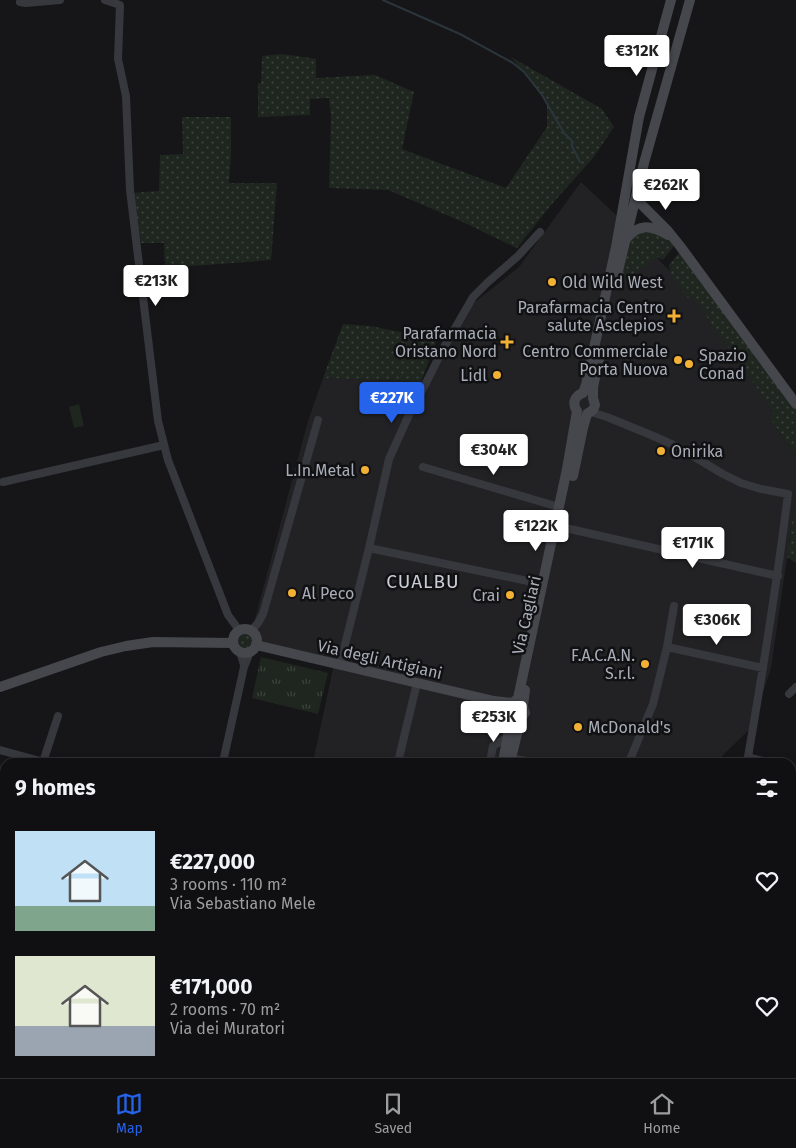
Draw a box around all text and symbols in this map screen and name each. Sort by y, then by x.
pin: €312K [602,34,672,77]
text: €312K [615,41,659,60]
pin: €262K [631,168,701,211]
text: €262K [644,175,688,194]
pin: €213K [121,264,191,307]
text: €213K [134,271,178,290]
place label: Old Wild West [562,273,663,292]
marker: Old Wild West [546,276,558,288]
place label: Parafarmacia Centro salute Asclepios [518,298,664,335]
marker: Parafarmacia Centro salute Asclepios [668,310,680,322]
place label: Parafarmacia Oristano Nord [395,324,497,361]
marker: Parafarmacia Oristano Nord [501,336,513,348]
place label: Centro Commerciale Porta Nuova [522,342,668,379]
place label: Spazio Conad [699,346,747,383]
marker: Centro Commerciale Porta Nuova [672,354,684,366]
marker: Spazio Conad [683,358,695,370]
place label: Lidl [460,366,487,385]
marker: Lidl [491,369,503,381]
pin: €227K [357,382,427,424]
text: €227K [370,388,414,407]
pin: €304K [459,434,529,476]
text: €304K [471,440,517,459]
place label: Onirika [671,442,723,461]
marker: Onirika [655,445,667,457]
place label: L.In.Metal [285,461,355,480]
marker: L.In.Metal [359,464,371,476]
pin: €122K [501,510,571,552]
text: €122K [514,516,558,535]
pin: €171K [658,526,728,569]
text: €171K [672,533,714,552]
district label: CUALBU [386,570,460,593]
street label: Via Cagliari [508,574,545,657]
place label: Al Peco [302,584,354,603]
place label: Crai [472,586,500,605]
marker: Al Peco [286,587,298,599]
marker: Crai [504,589,516,601]
pin: €306K [682,604,752,646]
text: €306K [694,610,740,629]
street label: Via degli Artigiani [316,636,444,683]
place label: F.A.C.A.N. S.r.l. [571,646,635,683]
marker: F.A.C.A.N. S.r.l. [639,658,651,670]
pin: €253K [459,700,529,743]
text: €253K [472,707,516,726]
place label: McDonald's [588,718,671,737]
marker: McDonald's [572,721,584,733]
icon: filters [753,774,781,802]
text: 9 homes [15,775,96,801]
text: €227,000 [170,849,255,875]
icon: home [55,851,115,911]
icon: heart [753,867,781,895]
text: 3 rooms · 110 m² [170,875,287,894]
text: Via Sebastiano Mele [170,894,316,913]
text: €171,000 [170,974,252,1000]
icon: home [55,976,115,1036]
icon: heart [753,992,781,1020]
text: 2 rooms · 70 m² [170,1000,280,1019]
text: Via dei Muratori [170,1019,285,1038]
tab: Map [115,1090,143,1137]
tab: Saved [374,1090,412,1137]
tab: Home [643,1090,681,1137]

